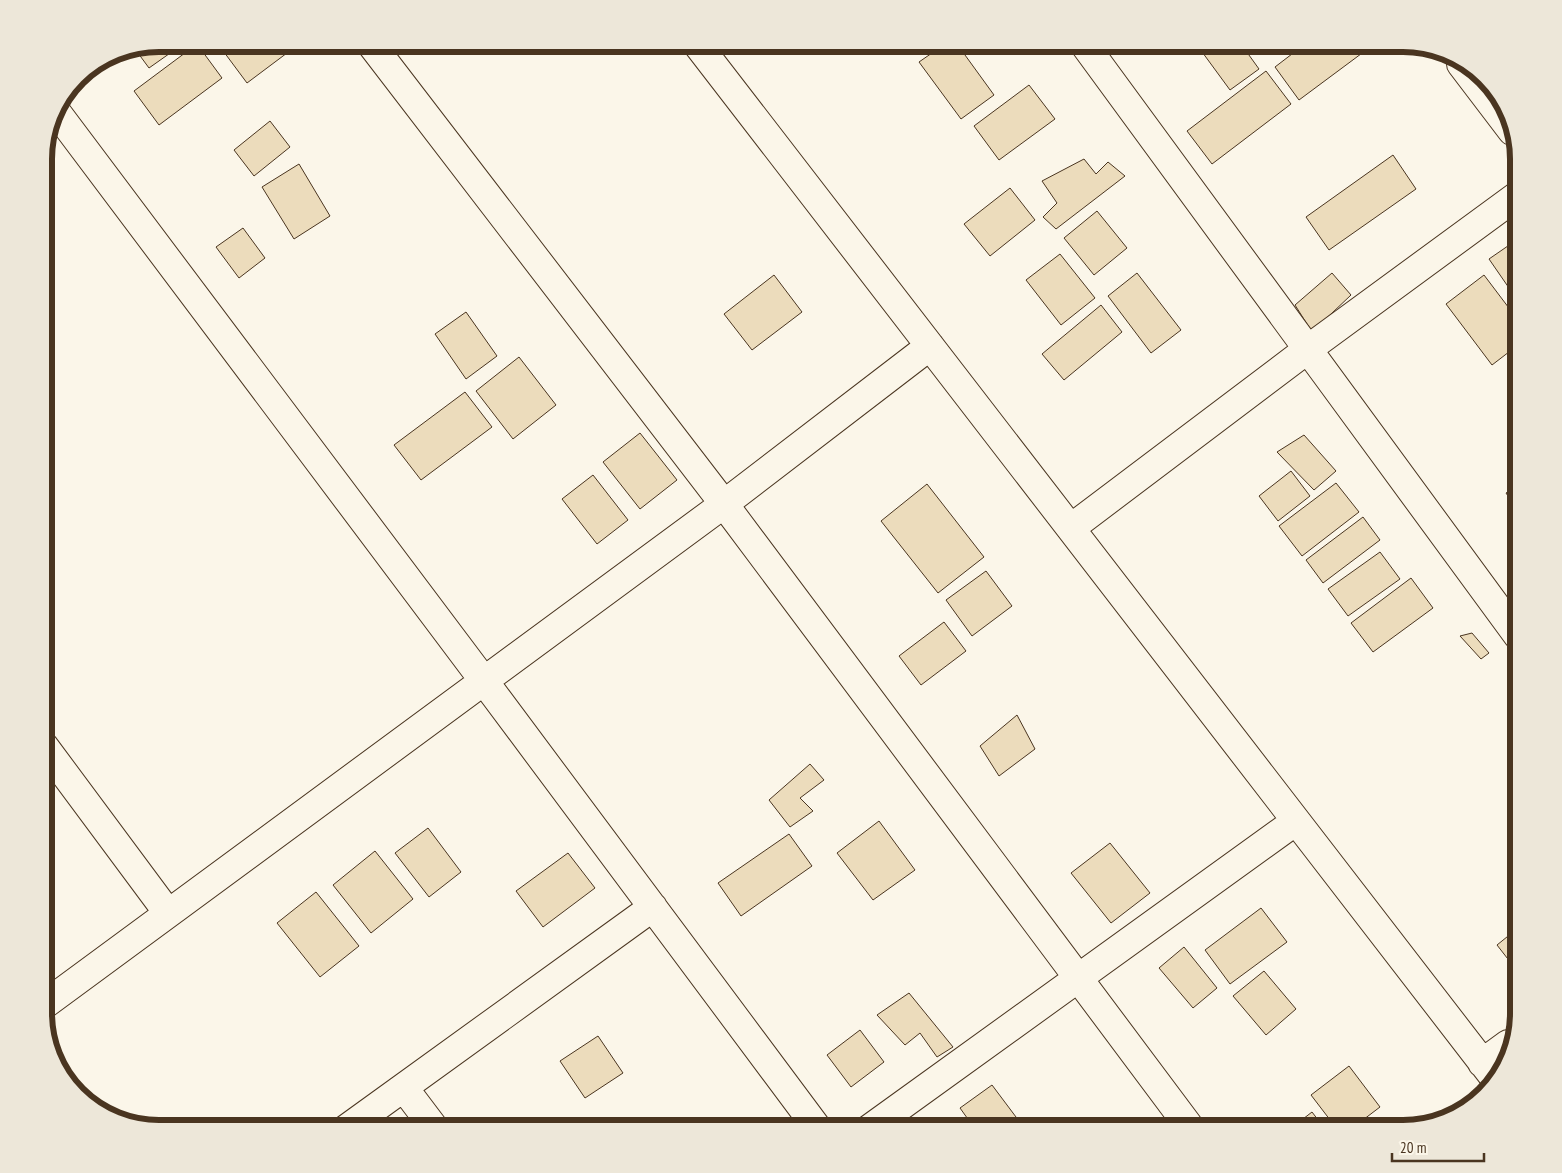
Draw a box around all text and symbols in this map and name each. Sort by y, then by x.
scale bar [1392,1130,1484,1162]
text: 20 m [1400,1138,1426,1157]

